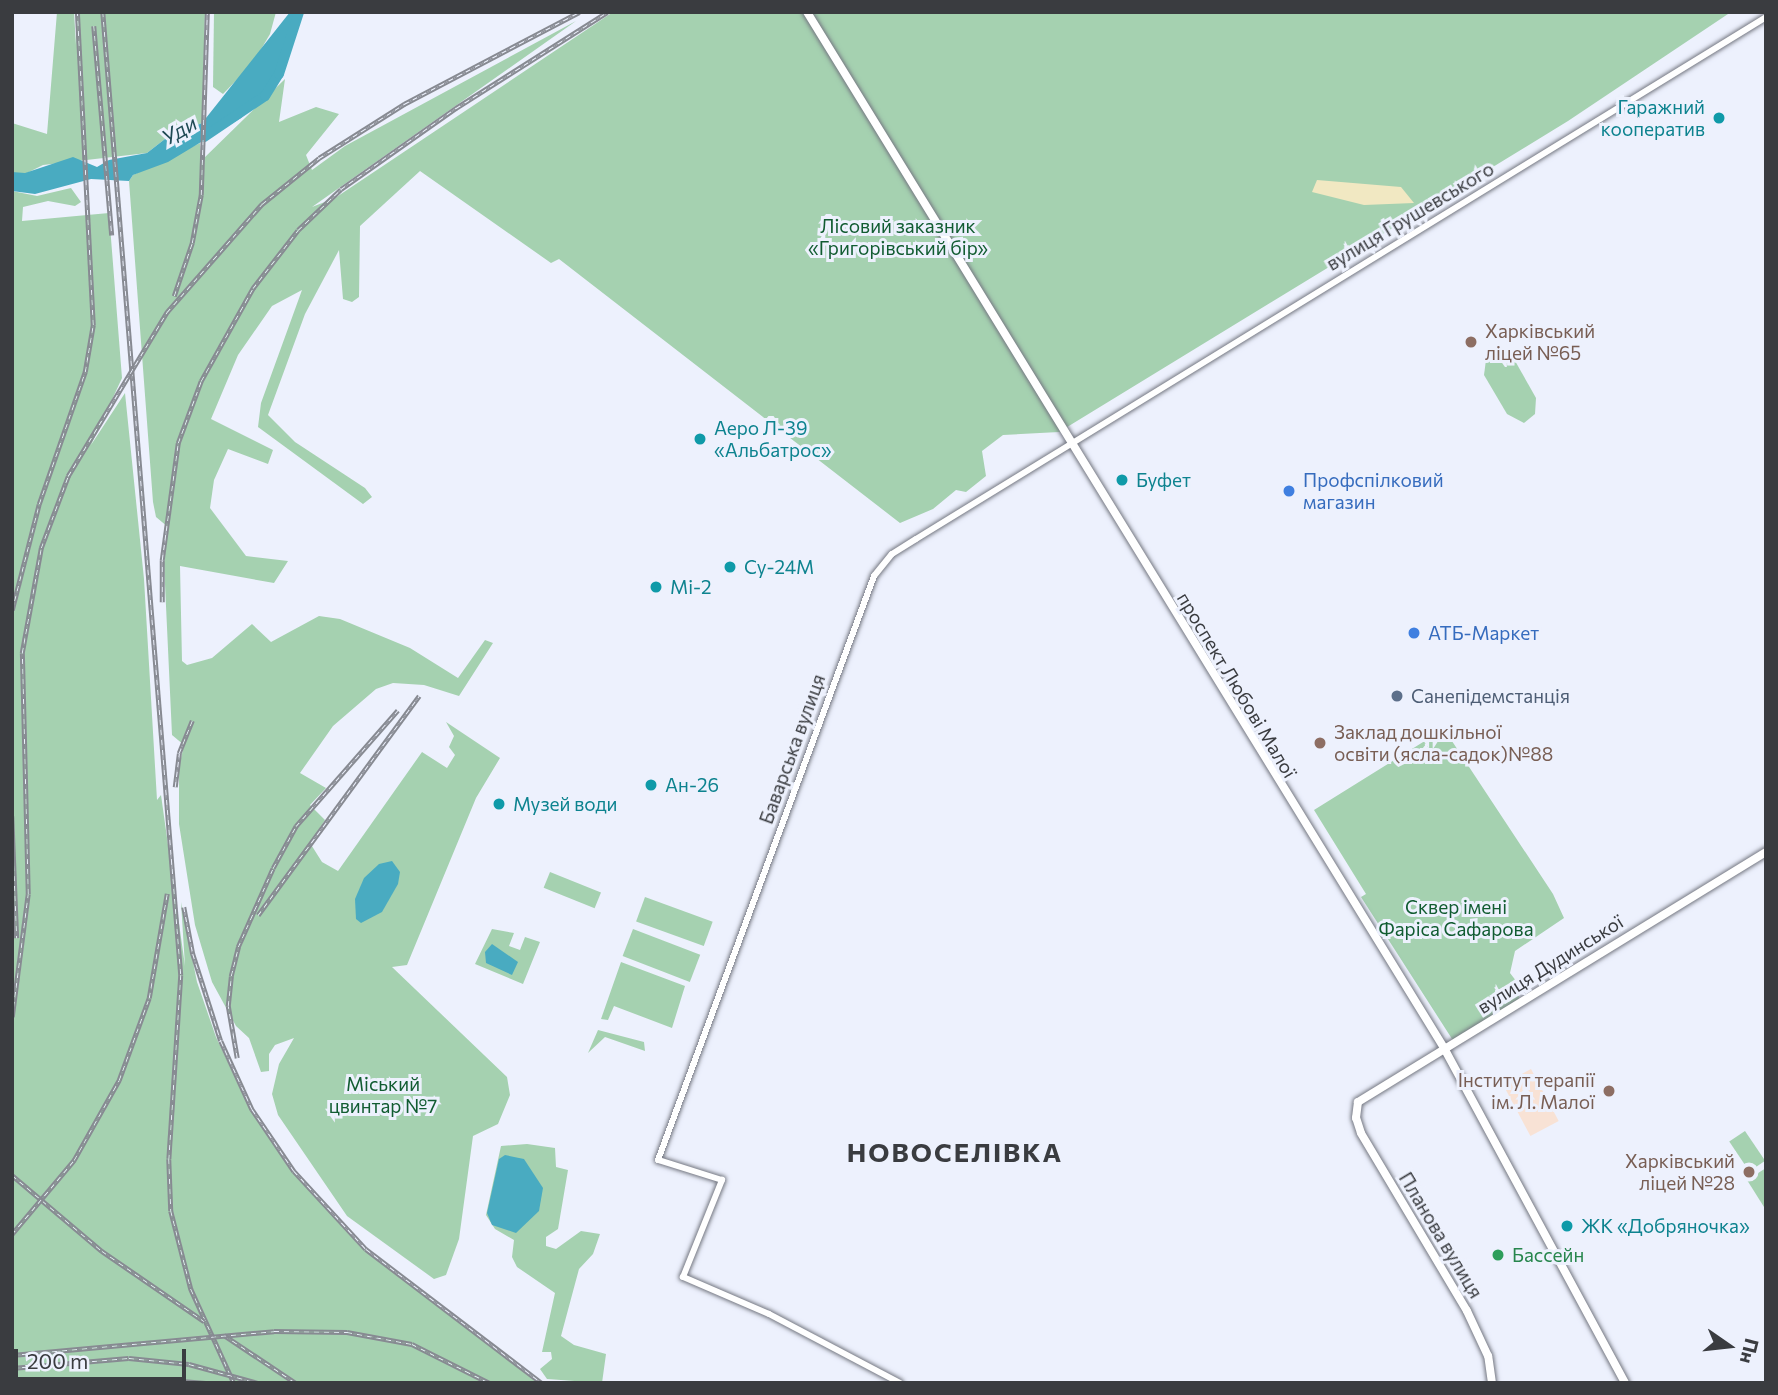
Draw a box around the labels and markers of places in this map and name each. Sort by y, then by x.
place label: Гаражний кооператив [1601,96,1705,140]
marker: Гаражний кооператив [1711,110,1727,126]
place label: Харківський ліцей №65 [1485,320,1595,364]
marker: Харківський ліцей №65 [1463,334,1479,350]
place label: Аеро Л-39 «Альбатрос» [714,417,832,461]
marker: Аеро Л-39 «Альбатрос» [692,431,708,447]
place label: Буфет [1136,469,1191,491]
place label: Профспілковий магазин [1303,469,1444,513]
marker: Буфет [1114,472,1130,488]
marker: Профспілковий магазин [1281,483,1297,499]
place label: Су-24М [744,556,814,578]
marker: Су-24М [722,559,738,575]
place label: Мі-2 [670,576,712,598]
marker: Мі-2 [648,579,664,595]
place label: АТБ-Маркет [1428,622,1539,644]
marker: АТБ-Маркет [1406,625,1422,641]
place label: Санепідемстанція [1411,685,1570,707]
marker: Санепідемстанція [1389,688,1405,704]
place label: Заклад дошкільної освіти (ясла-садок)№88 [1334,721,1553,765]
marker: Заклад дошкільної освіти (ясла-садок)№88 [1312,735,1328,751]
place label: Ан-26 [665,774,719,796]
marker: Ан-26 [643,777,659,793]
place label: Музей води [513,793,617,815]
marker: Музей води [491,796,507,812]
place label: Інститут терапії ім. Л. Малої [1458,1069,1595,1113]
marker: Інститут терапії ім. Л. Малої [1601,1083,1617,1099]
place label: Харківський ліцей №28 [1625,1150,1735,1194]
marker: Харківський ліцей №28 [1741,1164,1757,1180]
place label: ЖК «Добряночка» [1581,1215,1750,1237]
marker: ЖК «Добряночка» [1559,1218,1575,1234]
place label: Бассейн [1512,1244,1584,1266]
marker: Бассейн [1490,1247,1506,1263]

